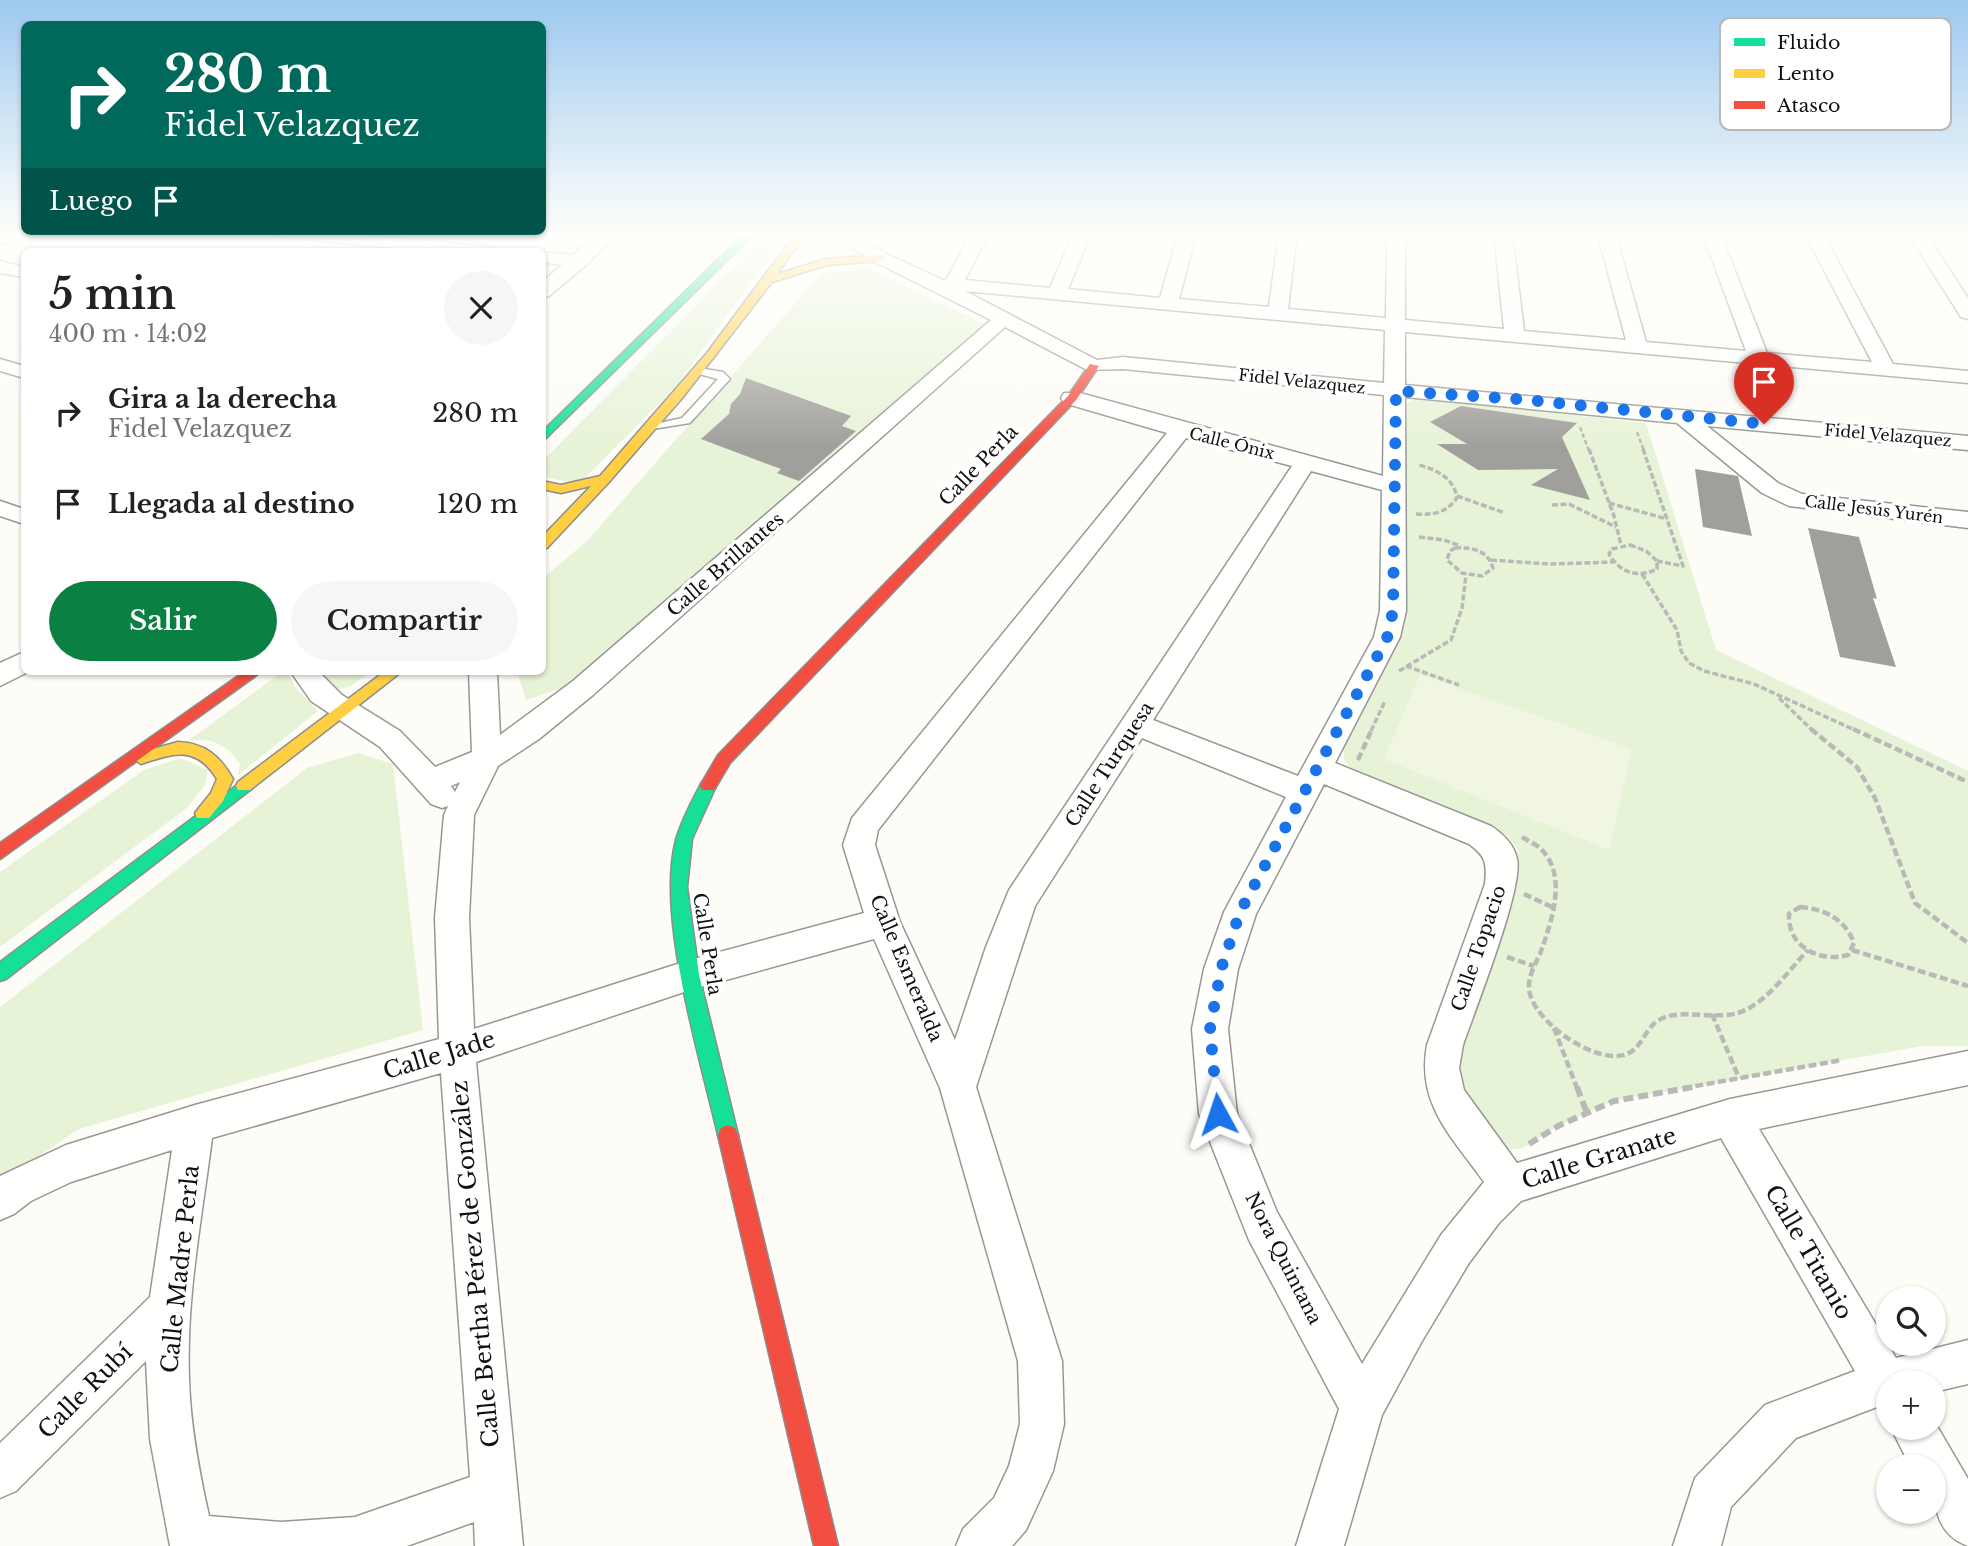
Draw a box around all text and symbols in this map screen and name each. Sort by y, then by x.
legend [1720,18,1951,130]
text: Fluido [1777,31,1840,54]
text: 280 m [164,44,331,105]
icon: right [49,49,140,140]
text: Lento [1777,62,1834,85]
text: Atasco [1776,94,1841,117]
text: Fidel Velazquez [164,105,420,145]
icon: arrive [147,182,185,220]
text: Luego [49,185,133,217]
text: 5 min [49,268,176,320]
button: close [444,271,518,345]
text: 400 m · 14:02 [49,320,207,348]
pin [1734,352,1794,424]
icon: arrive [1745,363,1783,401]
street label: Fidel Velazquez [1237,364,1367,398]
text: Gira a la derecha [108,383,337,415]
icon: right [49,394,87,432]
text: 280 m [432,397,518,429]
text: Fidel Velazquez [108,415,292,443]
street label: Fidel Velazquez [1823,419,1953,451]
street label: Calle Perla [934,420,1023,511]
street label: Calle Ónix [1187,423,1277,463]
icon: arrive [49,485,87,523]
text: Llegada al destino [108,488,355,520]
text: 120 m [436,488,518,520]
street label: Calle Jesús Yurén [1804,491,1944,527]
street label: Calle Brillantes [662,507,788,621]
button: Salir [49,581,277,661]
button: Compartir [291,581,518,661]
street label: Calle Turquesa [1060,697,1159,831]
street label: Calle Topacio [1446,882,1511,1014]
street label: Calle Perla [688,891,727,997]
street label: Calle Esmeralda [865,891,948,1046]
street label: Calle Jade [380,1025,498,1085]
position arrow [1181,1077,1255,1151]
street label: Calle Bertha Pérez de González [445,1079,505,1449]
street label: Calle Granate [1518,1121,1680,1195]
street label: Calle Madre Perla [155,1163,205,1375]
street label: Calle Titanio [1759,1180,1859,1324]
street label: Nora Quintana [1240,1188,1327,1329]
map controls [1876,1286,1946,1524]
button: search [1876,1286,1946,1356]
street label: Calle Rubí [32,1338,138,1444]
button: + [1876,1370,1946,1440]
button: − [1876,1454,1946,1524]

